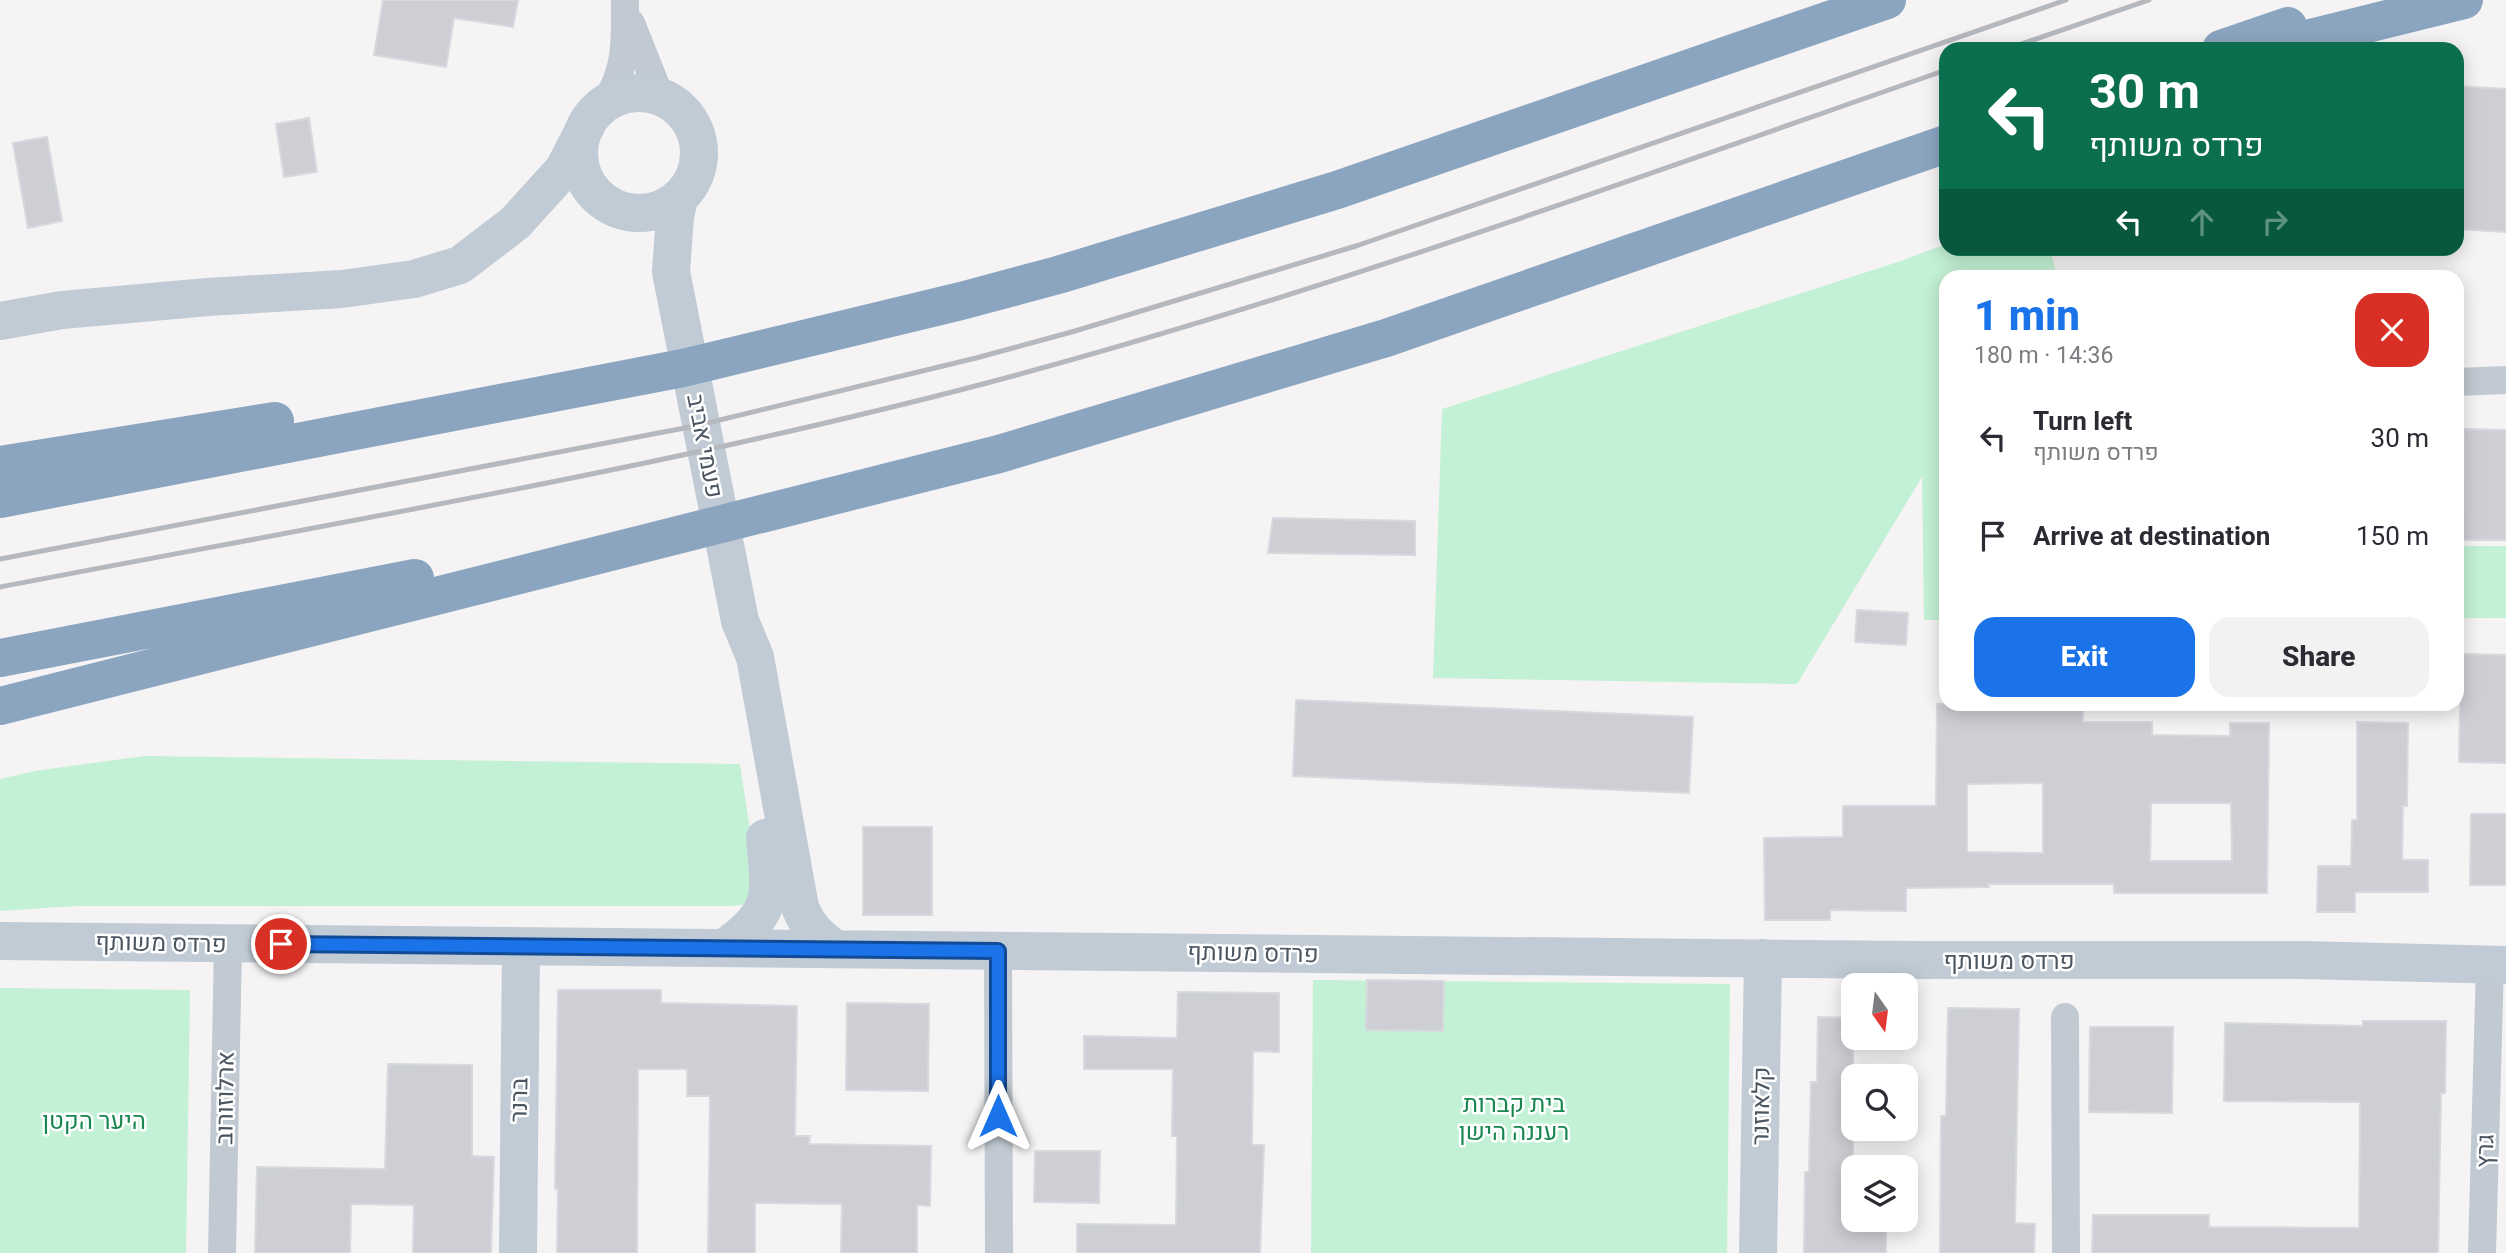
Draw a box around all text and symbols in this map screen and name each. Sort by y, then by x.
text: 30 m [2089,63,2200,120]
icon: left [1974,70,2065,161]
text: פרדס משותף [2089,126,2264,164]
icon: left [2110,203,2148,241]
icon: ahead [2183,203,2221,241]
icon: right [2256,203,2294,241]
text: 1 min [1974,291,2080,340]
button: close [2355,293,2429,367]
text: 180 m · 14:36 [1974,342,2113,369]
street label: פעמי אביב [681,392,729,500]
text: Turn left [2033,406,2132,436]
icon: left [1974,419,2012,457]
text: 30 m [2371,423,2429,453]
text: פרדס משותף [2033,439,2159,466]
icon: arrive [1974,517,2012,555]
text: Arrive at destination [2033,521,2270,551]
text: 150 m [2356,521,2429,551]
button: Exit [1974,617,2195,697]
button: Share [2209,617,2429,697]
pin [251,914,311,974]
icon: arrive [262,925,300,963]
street label: פרדס משותף [95,928,227,958]
street label: פרדס משותף [1187,938,1319,968]
street label: פרדס משותף [1943,947,2075,975]
north arrow [1841,973,1918,1050]
map controls [1841,973,1918,1232]
street label: ארלוזורוב [210,1051,240,1145]
button: search [1841,1064,1918,1141]
street label: קלאוזנר [1746,1066,1776,1146]
street label: ברנר [505,1077,533,1123]
position arrow [961,1079,1035,1153]
park label: בית קברות רעננה הישן [1459,1090,1569,1146]
park label: היער הקטן [42,1107,146,1135]
street label: גרץ [2470,1134,2500,1168]
button: layers [1841,1155,1918,1232]

